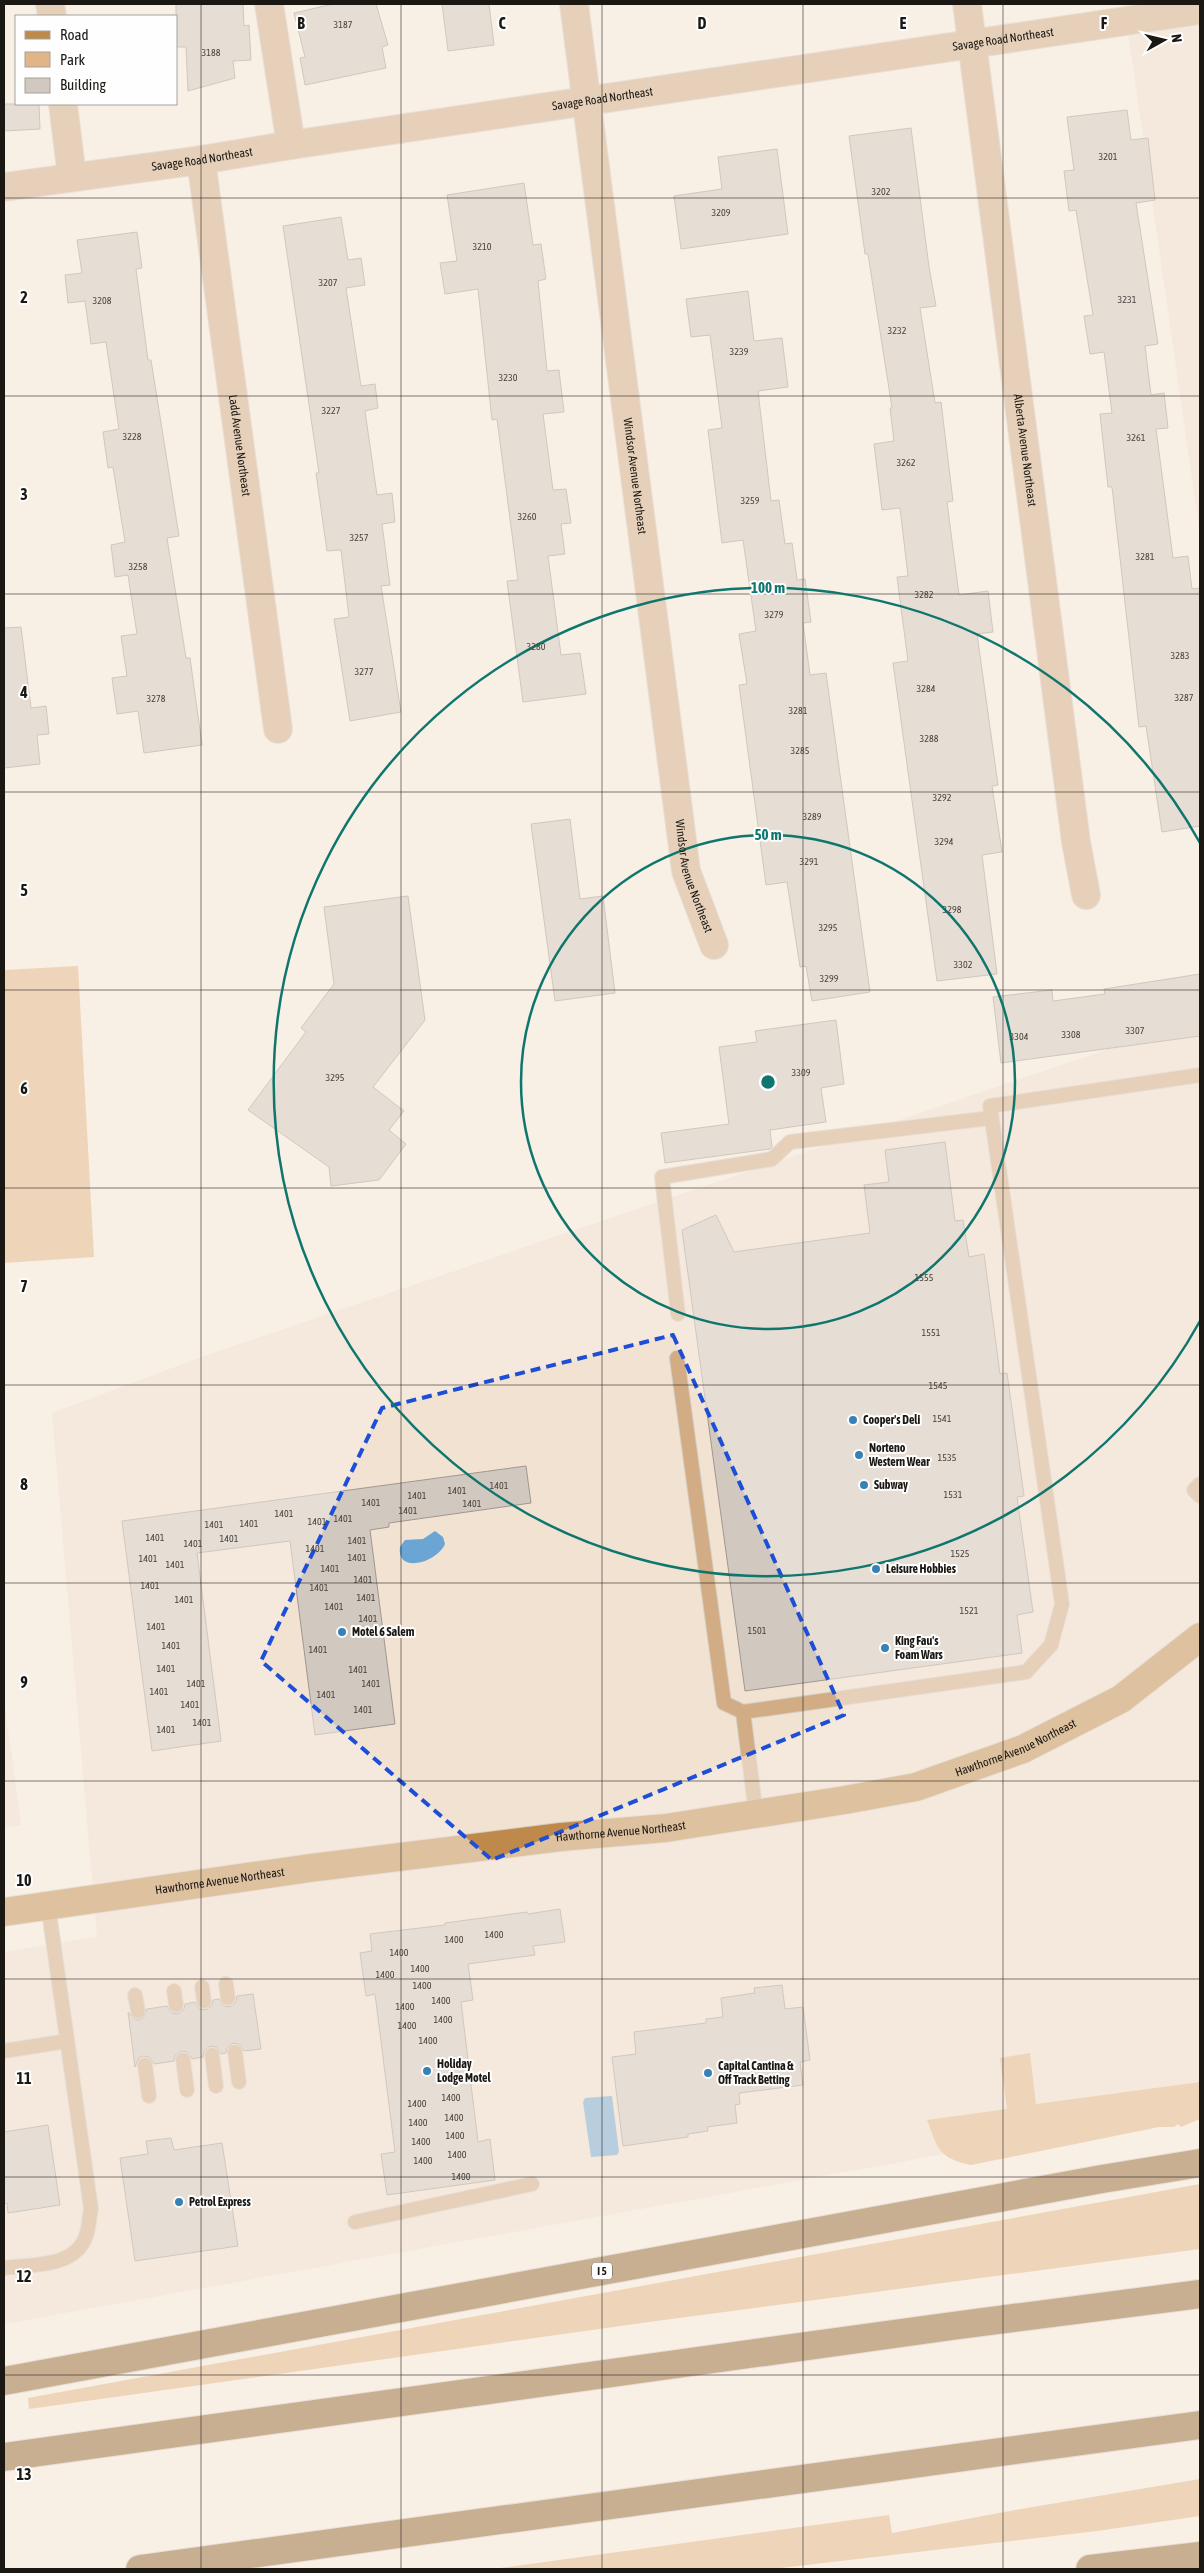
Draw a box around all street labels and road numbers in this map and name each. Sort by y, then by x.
street label: Savage Road Northeast [952,25,1055,54]
street label: Savage Road Northeast [551,84,654,113]
street label: Savage Road Northeast [151,144,254,174]
street label: Alberta Avenue Northeast [1011,393,1039,508]
street label: Ladd Avenue Northeast [226,394,253,498]
street label: Windsor Avenue Northeast [621,417,650,536]
street label: Windsor Avenue Northeast [672,819,716,935]
street label: Hawthorne Avenue Northeast [953,1716,1079,1780]
street label: Hawthorne Avenue Northeast [555,1818,687,1845]
street label: Hawthorne Avenue Northeast [154,1865,286,1897]
road number: I 5 [592,2262,612,2280]

